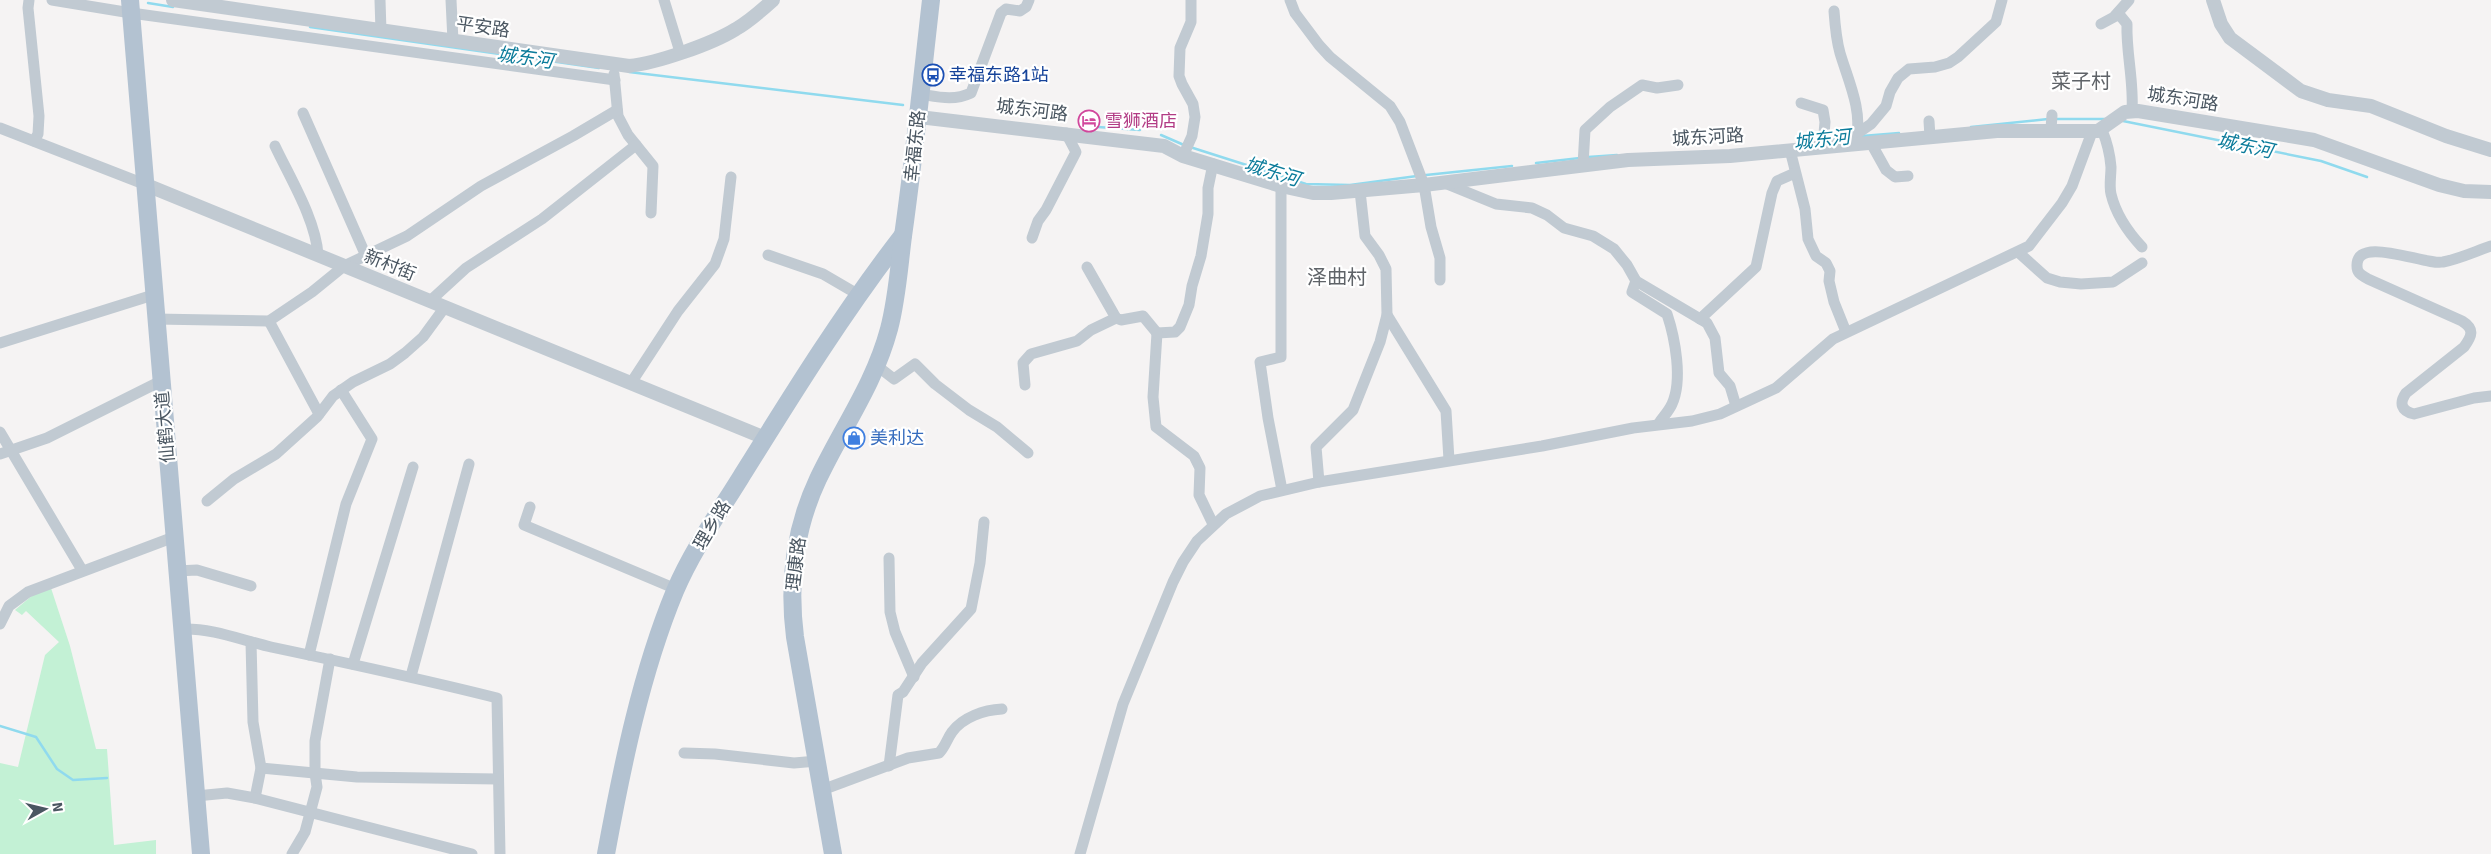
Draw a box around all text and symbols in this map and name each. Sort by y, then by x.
street label: 平安路 [455,12,511,42]
water label: 城东河 [495,42,559,74]
bus stop icon: 幸福东路1站 [921,63,945,87]
place label: 幸福东路1站 [949,64,1049,86]
district label: 菜子村 [2051,69,2111,94]
street label: 城东河路 [2146,83,2220,115]
street label: 城东河路 [995,95,1069,125]
street label: 幸福东路 [900,109,930,183]
hotel icon: 雪狮酒店 [1077,109,1101,133]
place label: 雪狮酒店 [1105,110,1177,132]
street label: 城东河路 [1671,124,1745,150]
water label: 城东河 [1792,125,1856,155]
water label: 城东河 [2215,128,2279,164]
water label: 城东河 [1241,152,1307,193]
street label: 新村街 [361,245,419,285]
district label: 泽曲村 [1307,265,1367,290]
street label: 仙鹤大道 [151,390,179,464]
shop icon: 美利达 [842,426,866,450]
place label: 美利达 [870,427,924,449]
street label: 理乡路 [689,496,735,554]
street label: 理康路 [782,536,810,592]
north arrow [20,784,70,834]
text: N [48,801,66,813]

